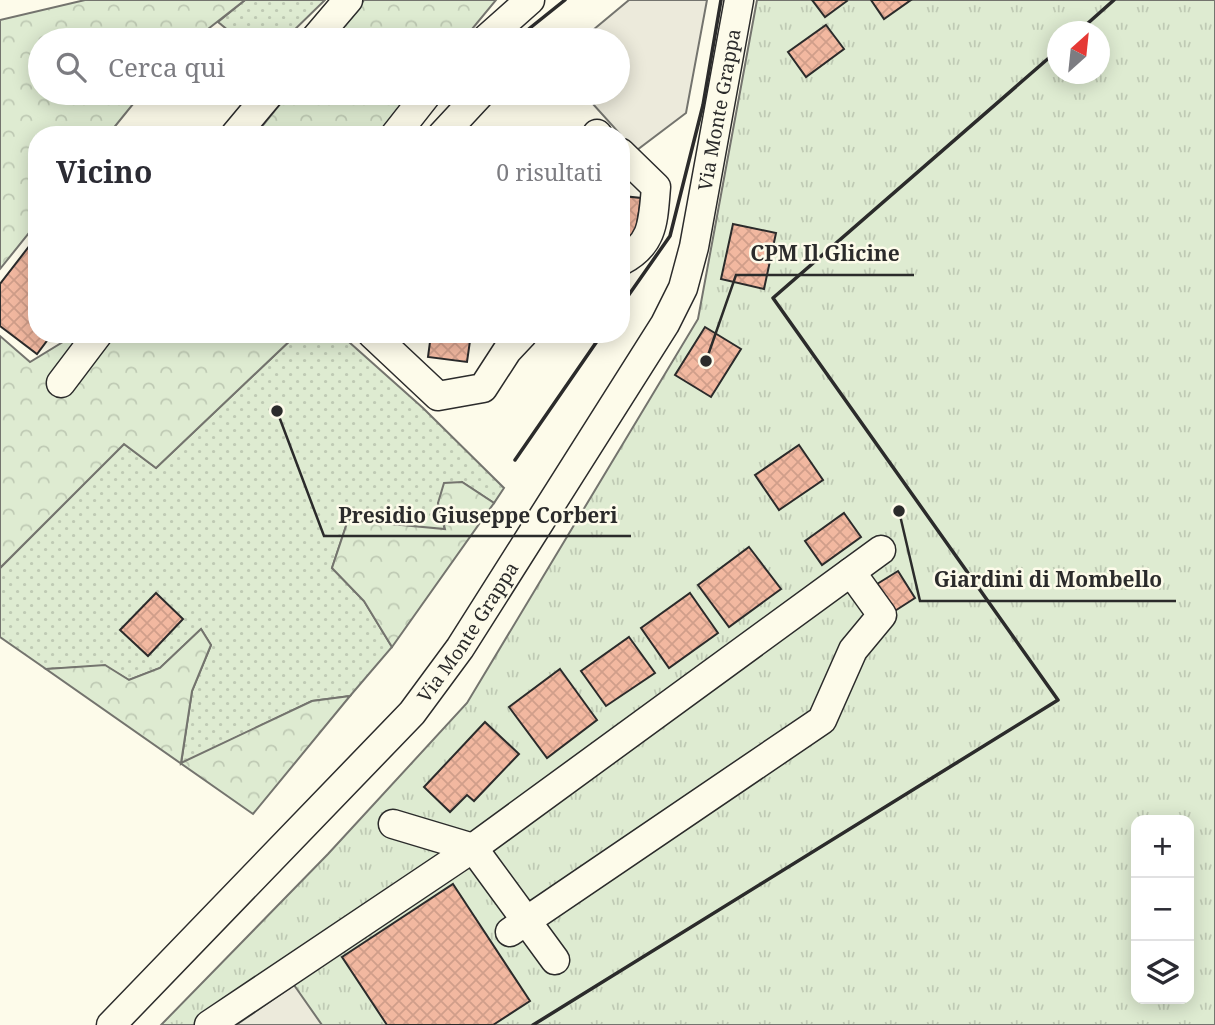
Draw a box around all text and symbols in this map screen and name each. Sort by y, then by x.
north arrow [1047,21,1110,84]
street label: Via Monte Grappa [691,27,747,193]
search box [28,28,630,105]
icon: search [52,48,90,86]
text: Cerca qui [108,49,225,85]
text: Vicino [56,151,152,192]
text: 0 risultati [496,156,602,188]
callout: CPM Il Glicine [736,233,914,275]
text: CPM Il Glicine [750,239,900,267]
callout: Presidio Giuseppe Corberi [324,494,631,536]
text: Presidio Giuseppe Corberi [338,501,618,529]
street label: Via Monte Grappa [411,557,524,708]
callout: Giardini di Mombello [920,559,1176,601]
text: Giardini di Mombello [934,565,1162,593]
map controls [1131,815,1194,1004]
button: + [1131,815,1194,878]
button: − [1131,878,1194,941]
button: layers [1131,941,1194,1004]

